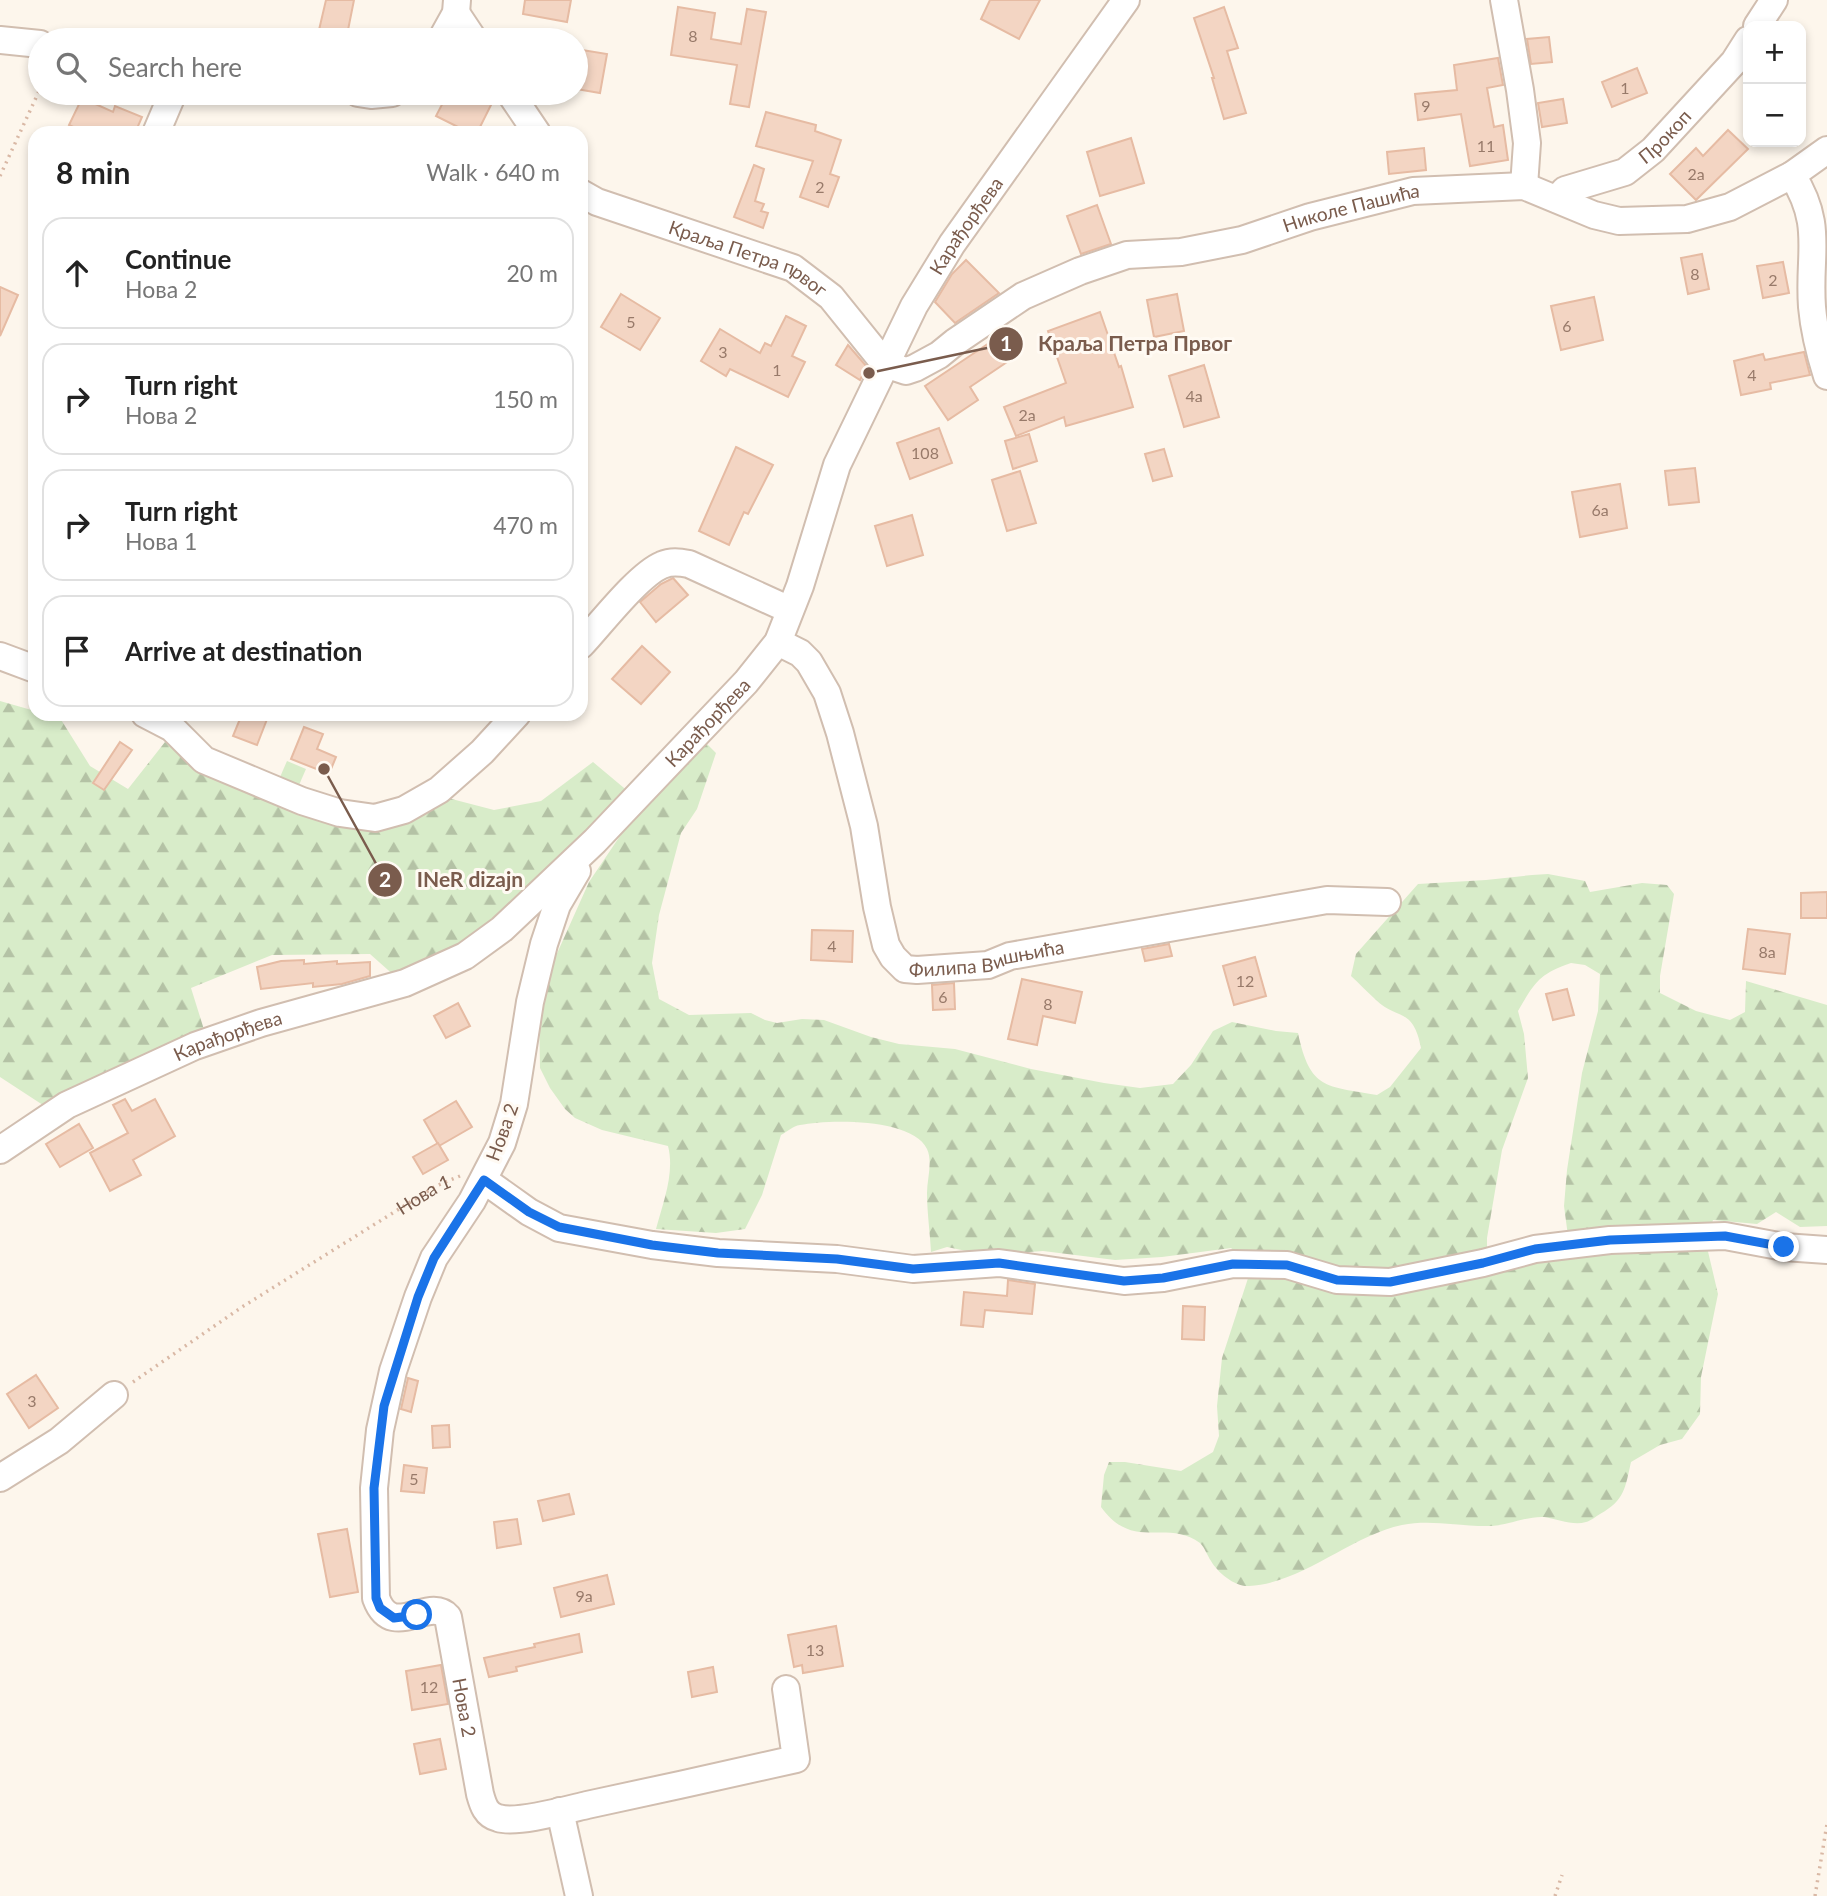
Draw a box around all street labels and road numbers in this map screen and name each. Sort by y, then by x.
street label: Прокоп [1633,104,1696,168]
street label: Карађорђева [924,172,1007,279]
street label: Николе Пашића [1280,179,1420,236]
street label: Краља Петра првог [666,215,832,301]
street label: Карађорђева [660,673,755,771]
street label: Филипа Вишњића [908,935,1066,982]
street label: Карађорђева [170,1006,284,1065]
street label: Нова 2 [481,1100,523,1164]
street label: Нова 1 [392,1169,454,1219]
street label: Нова 2 [448,1676,481,1739]

